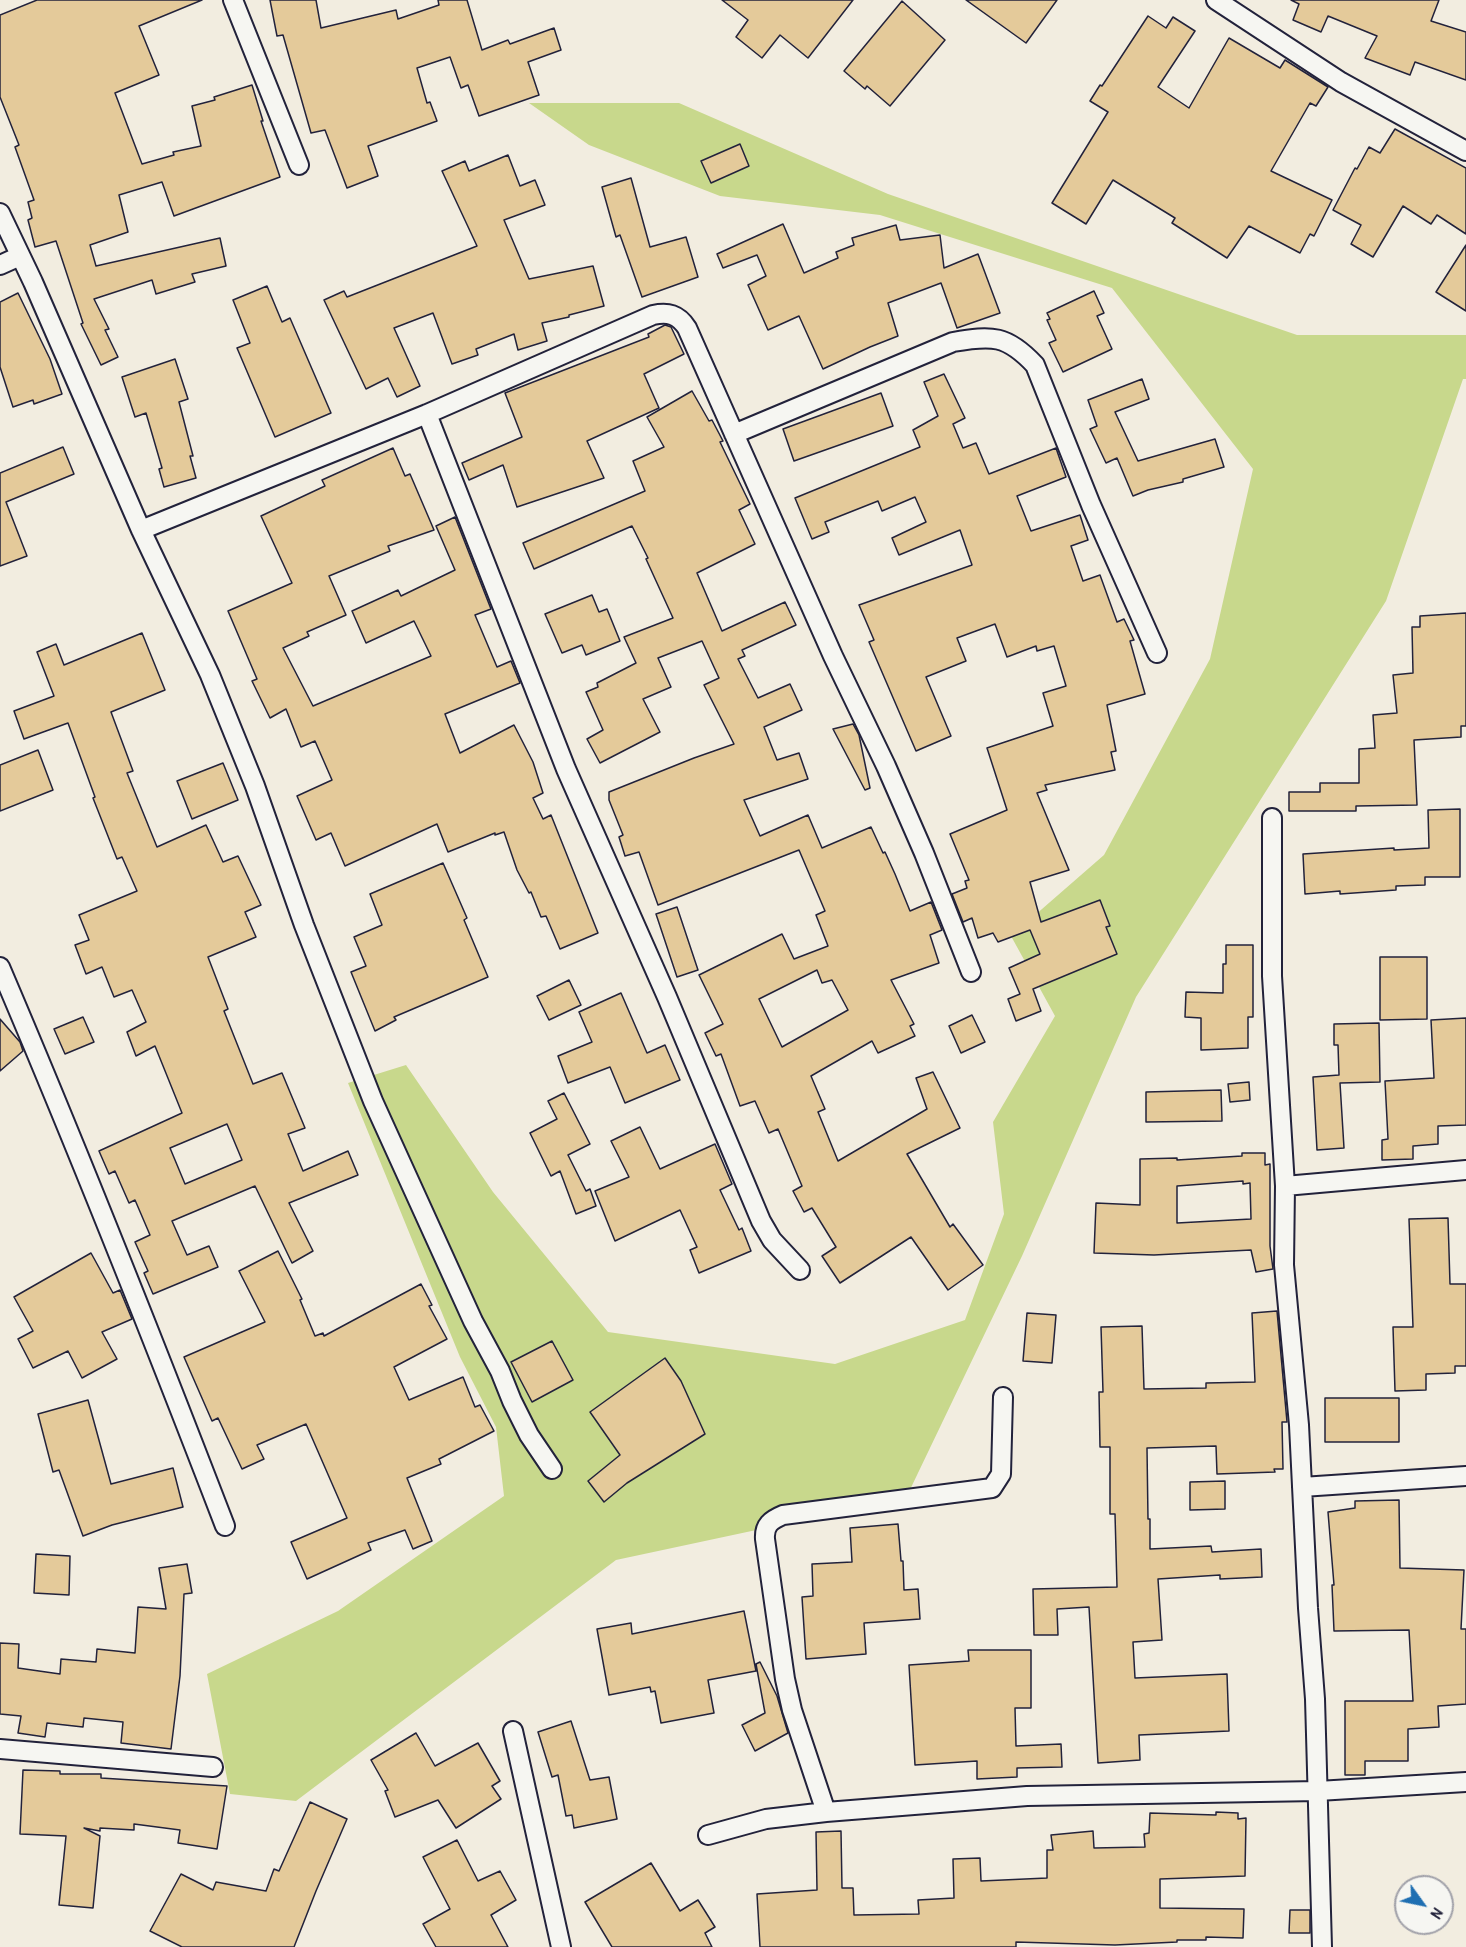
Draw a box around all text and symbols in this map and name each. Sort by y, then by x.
north arrow [1394,1875,1454,1935]
text: N [1426,1904,1449,1923]

